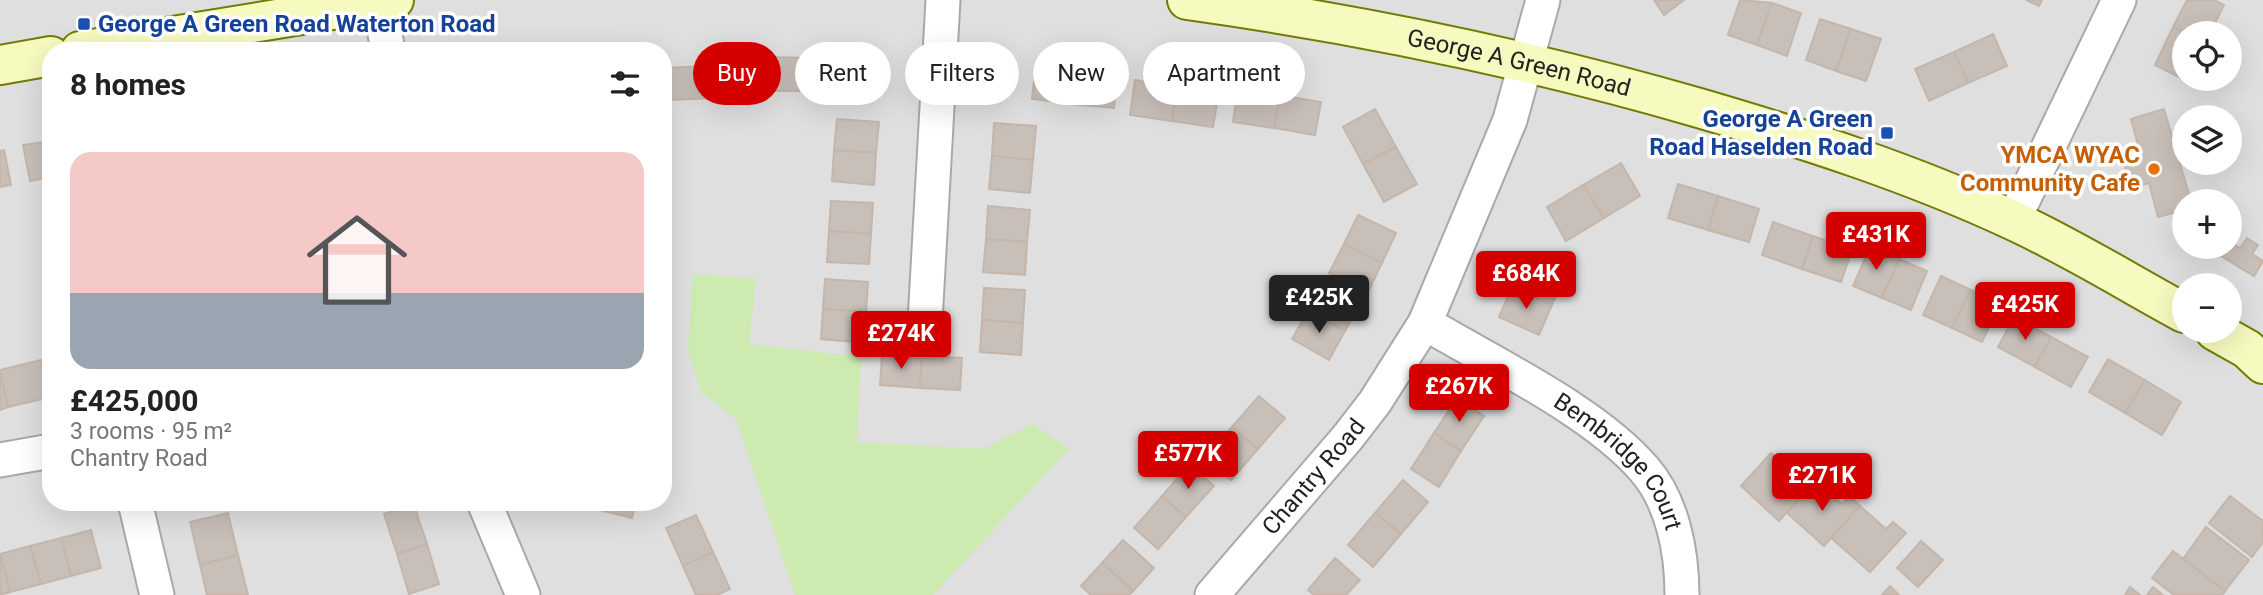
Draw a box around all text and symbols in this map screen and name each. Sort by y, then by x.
place label: George A Green Road Waterton Road [98,10,496,38]
marker: George A Green Road Waterton Road [76,16,92,32]
map controls [2172,21,2242,343]
button: locate [2172,21,2242,91]
street label: George A Green Road [1405,23,1634,102]
chip: Buy [693,42,781,105]
chip: Rent [795,42,891,105]
chip: Filters [905,42,1019,105]
chip: New [1033,42,1129,105]
chip: Apartment [1143,42,1305,105]
icon: filters [606,65,644,103]
text: 8 homes [70,67,186,102]
place label: George A Green Road Haselden Road [1649,105,1873,161]
button: layers [2172,105,2242,175]
marker: George A Green Road Haselden Road [1879,125,1895,141]
place label: YMCA WYAC Community Cafe [1960,141,2140,197]
marker: YMCA WYAC Community Cafe [2146,161,2162,177]
button: + [2172,189,2242,259]
icon: home [294,197,420,323]
pin: £431K [1827,212,1925,272]
text: £431K [1842,221,1910,248]
pin: £684K [1477,252,1575,311]
text: £684K [1492,260,1560,287]
button: − [2172,273,2242,343]
pin: £425K [1270,276,1368,335]
pin: £425K [1976,282,2074,342]
text: £425K [1285,284,1353,311]
text: £425K [1991,291,2059,318]
pin: £274K [852,312,950,371]
text: £274K [867,320,935,347]
pin: £267K [1410,364,1508,424]
text: £267K [1425,373,1493,400]
text: £425,000 [70,383,198,418]
street label: Bembridge Court [1549,387,1688,533]
street label: Chantry Road [1256,413,1371,540]
text: 3 rooms · 95 m² [70,418,232,445]
pin: £577K [1139,432,1237,491]
text: £577K [1154,440,1222,467]
text: Chantry Road [70,445,208,472]
pin: £271K [1773,454,1871,513]
text: £271K [1788,462,1856,489]

